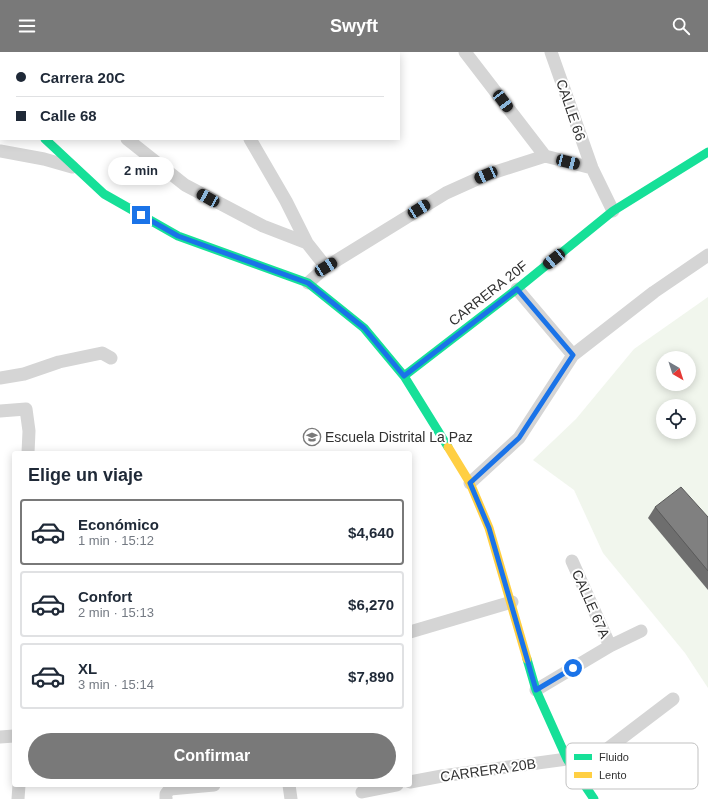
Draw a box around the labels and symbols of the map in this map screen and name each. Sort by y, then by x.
street label: CALLE 66 [553,77,589,143]
car [491,88,515,114]
car [555,153,581,171]
callout: 2 min [108,157,174,185]
car [473,165,499,185]
car [195,187,221,209]
car [406,198,432,220]
route end [132,206,150,224]
car [541,247,567,271]
car [313,256,339,278]
street label: CARRERA 20F [445,257,531,329]
north arrow [656,351,696,391]
school or university icon: Escuela Distrital La Paz [302,427,322,447]
place label: Escuela Distrital La Paz [325,429,473,445]
street label: CALLE 67A [569,567,613,641]
route start [564,659,582,677]
legend [566,743,698,789]
text: Fluido [599,751,629,763]
street label: CARRERA 20B [439,755,537,785]
text: Lento [599,769,627,781]

